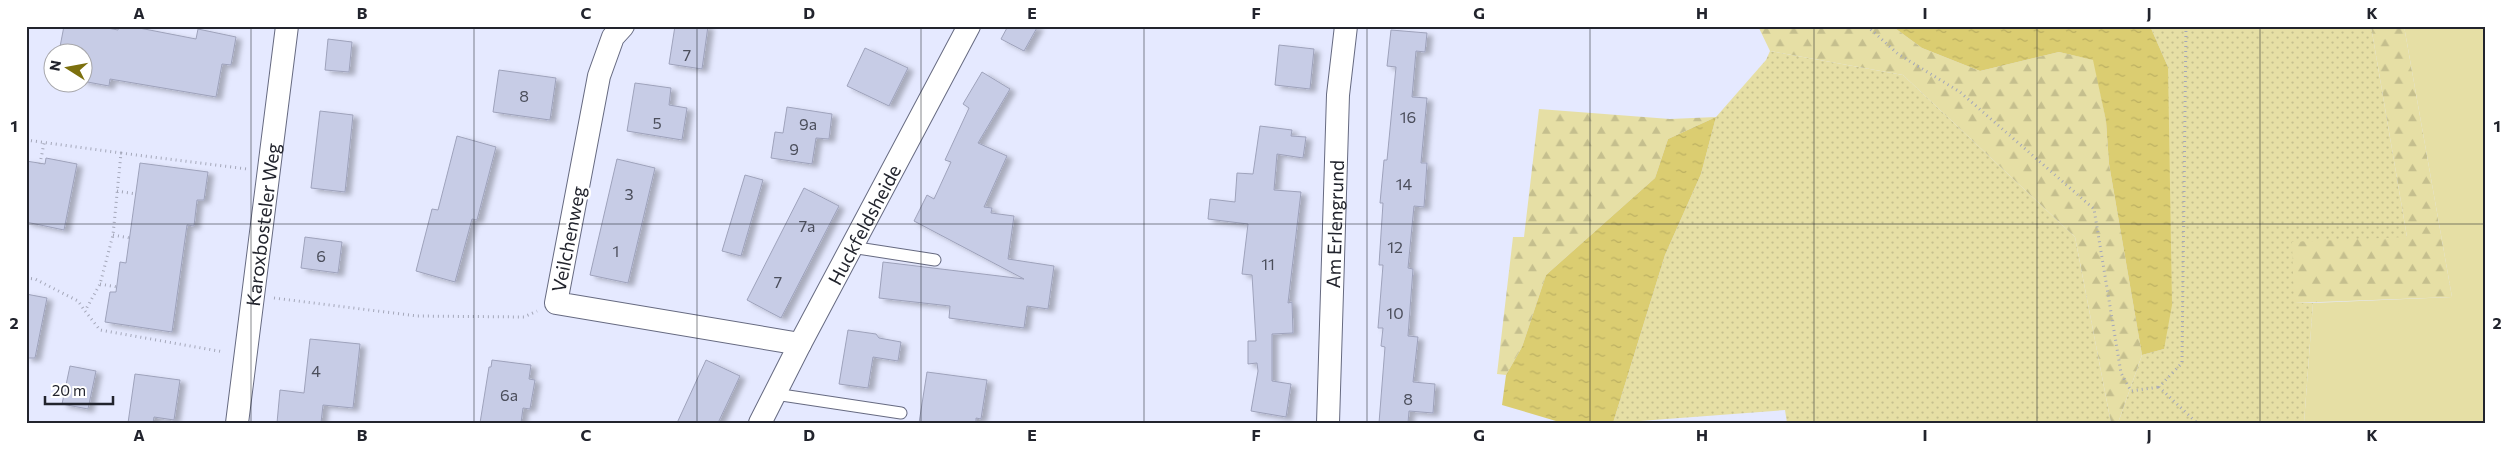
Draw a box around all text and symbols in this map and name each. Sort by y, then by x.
text: A [133,3,145,22]
text: B [357,3,368,22]
text: C [581,3,592,22]
text: D [803,3,815,22]
text: E [1027,3,1037,22]
text: F [1251,3,1261,22]
text: G [1473,3,1485,22]
text: H [1696,3,1708,22]
text: I [1922,3,1928,22]
text: J [2146,3,2152,22]
text: K [2366,3,2378,22]
north arrow [42,42,92,92]
house number: 7 [683,45,691,64]
text: N [45,59,64,72]
house number: 8 [519,86,529,105]
house number: 16 [1400,107,1416,126]
house number: 5 [652,113,662,132]
house number: 9a [799,114,817,133]
text: 1 [10,116,18,135]
text: 1 [2493,116,2501,135]
house number: 9 [789,139,799,158]
street label: Karoxbosteler Weg [240,142,284,307]
street label: Huckfeldsheide [822,160,905,288]
street label: Am Erlengrund [1321,160,1348,289]
house number: 14 [1396,174,1413,193]
street label: Veilchenweg [546,184,590,294]
house number: 3 [624,184,634,203]
house number: 7a [799,216,815,235]
house number: 12 [1387,237,1403,256]
house number: 1 [613,241,619,260]
house number: 6 [316,246,326,265]
house number: 11 [1261,254,1275,273]
house number: 7 [774,272,782,291]
house number: 10 [1386,303,1404,322]
text: 2 [9,313,19,332]
text: 2 [2492,313,2502,332]
house number: 4 [311,361,321,380]
scale bar [45,374,112,406]
text: 20 m [52,381,86,399]
house number: 6a [500,385,518,404]
house number: 8 [1403,389,1413,408]
text: A [133,425,145,444]
text: B [357,425,368,444]
text: C [581,425,592,444]
text: D [803,425,815,444]
text: E [1027,425,1037,444]
text: F [1251,425,1261,444]
text: G [1473,425,1485,444]
text: H [1696,425,1708,444]
text: I [1922,425,1928,444]
text: J [2146,425,2152,444]
text: K [2366,425,2378,444]

